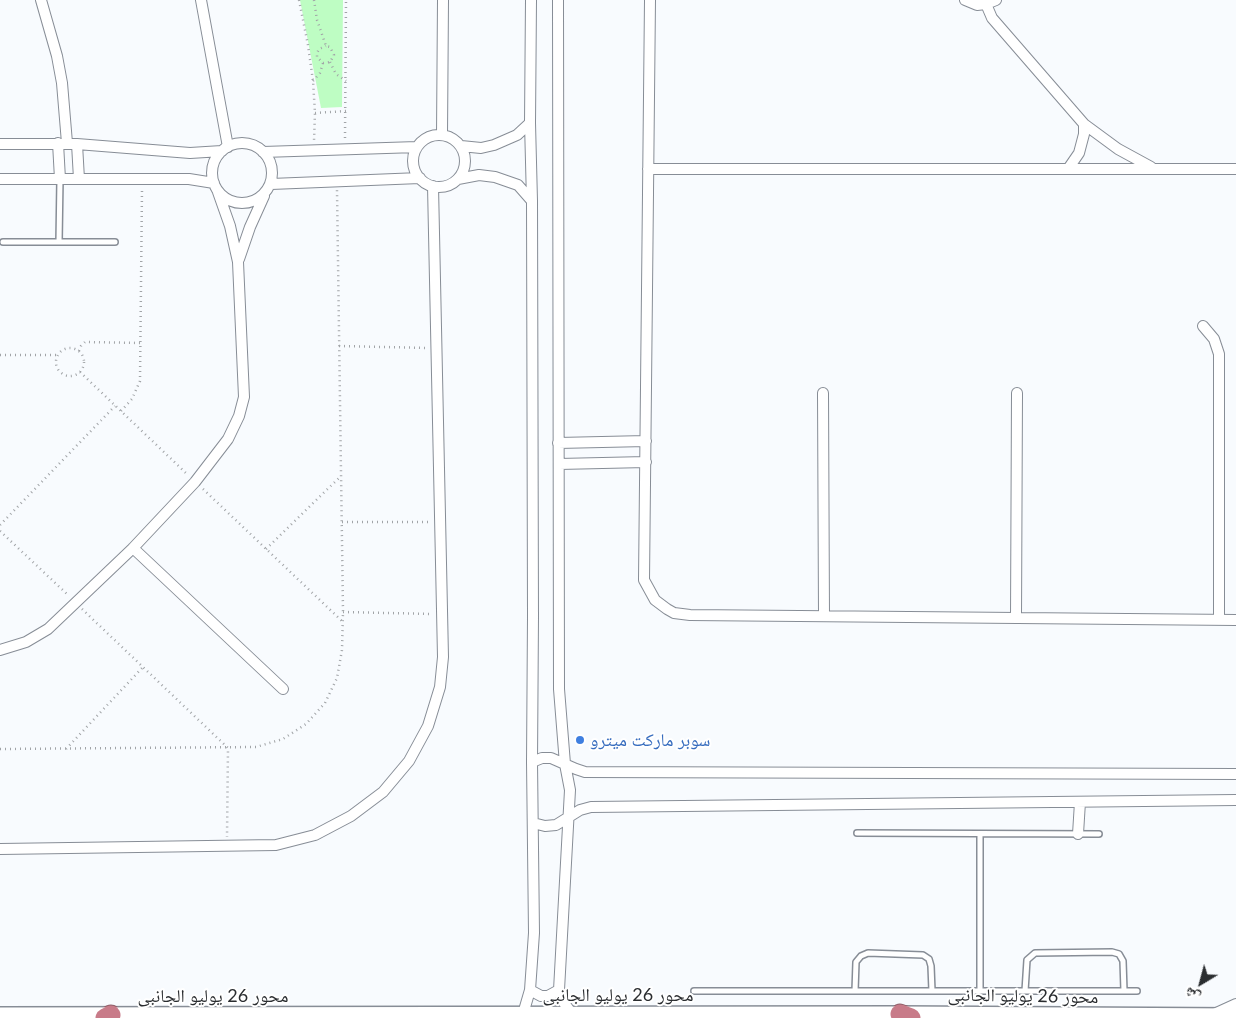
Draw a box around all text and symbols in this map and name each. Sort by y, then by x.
place label: سوبر ماركت ميترو [590,729,710,751]
marker: سوبر ماركت ميترو [574,734,586,746]
north arrow [1176,958,1226,1008]
street label: محور 26 يوليو الجانبى [543,984,693,1006]
street label: محور 26 يوليو الجانبى [947,984,1099,1008]
text: ش [1181,984,1203,1007]
street label: محور 26 يوليو الجانبى [138,985,288,1007]

